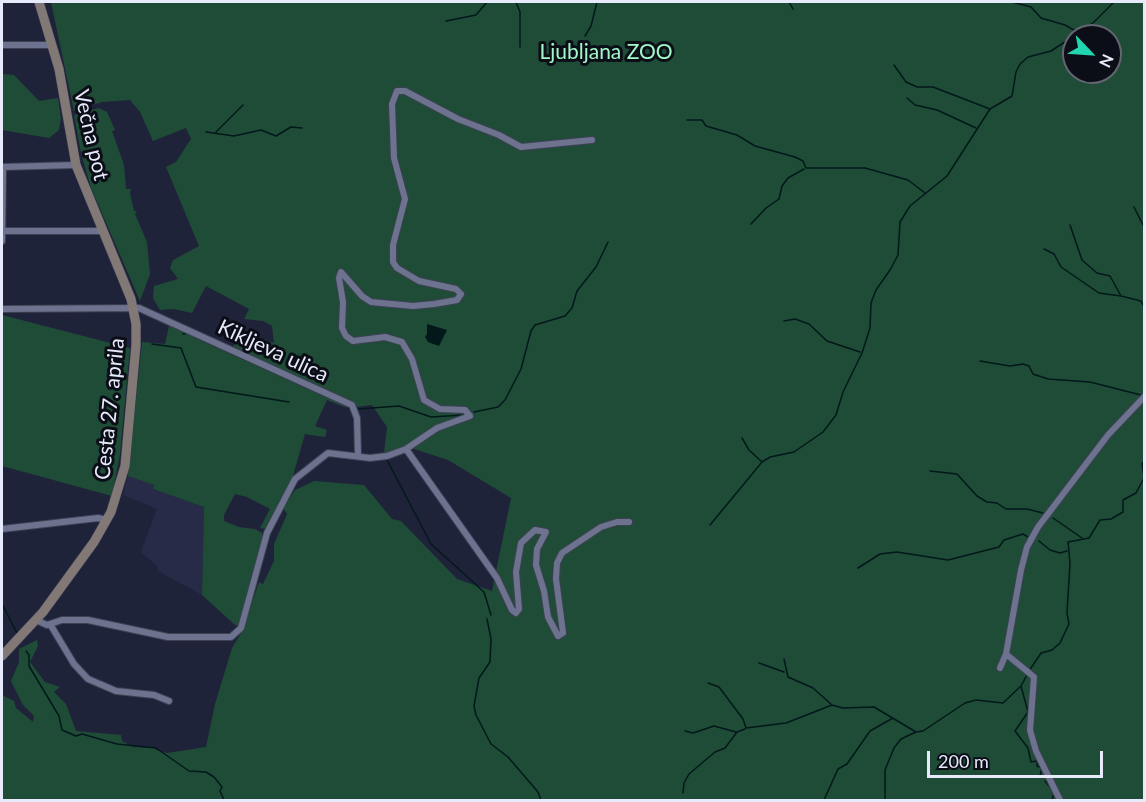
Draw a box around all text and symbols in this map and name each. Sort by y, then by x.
north arrow [1062,24,1122,84]
park label: Ljubljana ZOO [539,39,673,65]
text: N [1096,51,1118,71]
street label: Večna pot [68,87,114,183]
street label: Kikljeva ulica [214,314,332,388]
street label: Cesta 27. aprila [90,337,130,481]
scale bar [930,739,1106,777]
text: 200 m [938,750,989,772]

